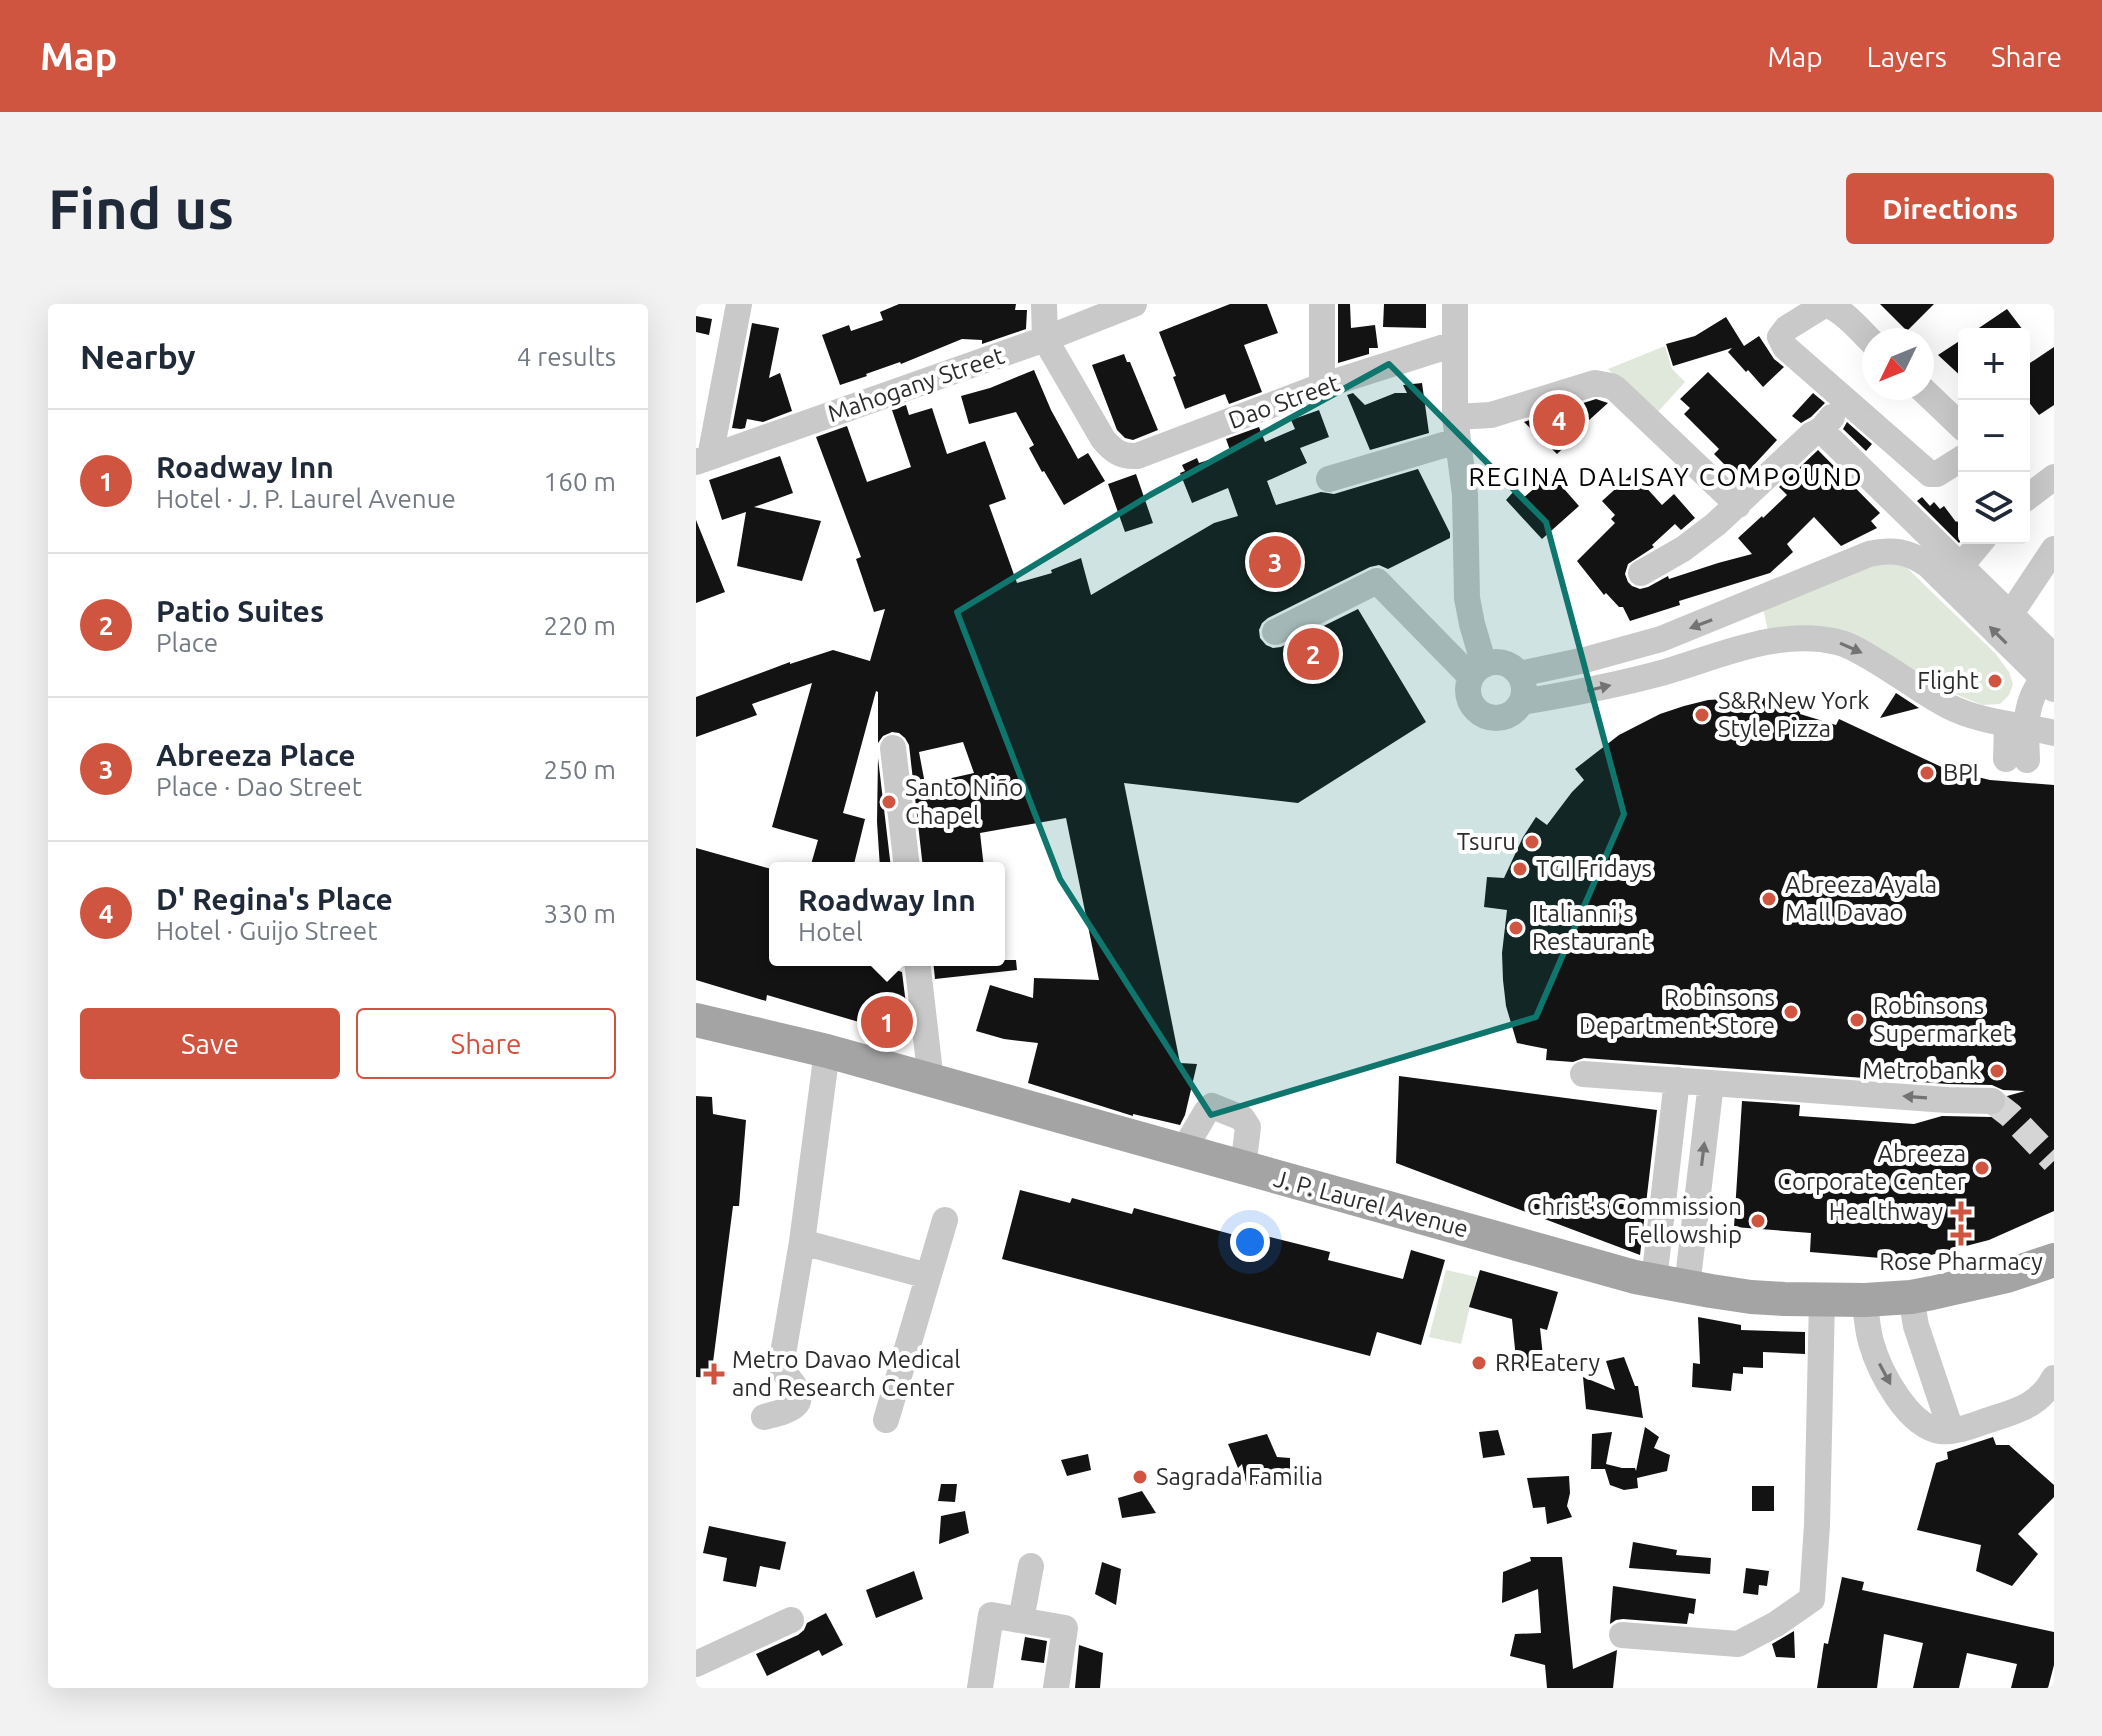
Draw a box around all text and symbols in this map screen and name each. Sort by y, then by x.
text: Map [40,35,117,77]
text: Map [1767,41,1823,72]
text: Layers [1867,41,1947,72]
text: Share [1991,41,2062,72]
button: Directions [1846,173,2054,244]
text: Find us [48,177,234,240]
north arrow [1862,328,1934,400]
map controls [1958,328,2030,544]
button: + [1958,328,2030,400]
text: Nearby [80,337,195,375]
text: 4 results [517,342,616,371]
street label: Mahogany Street [824,342,1008,427]
street label: Dao Street [1225,369,1343,434]
pin: 4 [1533,390,1585,450]
button: − [1958,400,2030,472]
text: Roadway Inn [156,450,334,484]
district label: REGINA DALISAY COMPOUND [1468,462,1864,491]
text: 1 [99,467,113,496]
text: 160 m [544,467,616,496]
button: layers [1958,472,2030,544]
text: Hotel · J. P. Laurel Avenue [156,484,456,513]
pin: 3 [1249,532,1301,592]
text: Patio Suites [156,594,324,628]
text: 2 [99,611,113,640]
text: 220 m [544,611,616,640]
one-way arrow [1689,618,1713,631]
pin: 2 [1287,624,1339,684]
one-way arrow [1990,626,2008,645]
text: Place [156,628,218,657]
one-way arrow [1839,641,1862,654]
place label: Flight [1917,667,1980,694]
marker: Flight [1986,672,2004,690]
one-way arrow [1586,681,1611,694]
place label: S&R New York Style Pizza [1718,687,1869,742]
marker: S&R New York Style Pizza [1693,706,1711,724]
text: Abreeza Place [156,738,356,772]
text: 3 [99,755,113,784]
text: 250 m [544,755,616,784]
place label: BPI [1943,759,1979,786]
marker: BPI [1918,764,1936,782]
text: Place · Dao Street [156,772,362,801]
place label: Santo Niño Chapel [905,774,1023,829]
marker: Santo Niño Chapel [880,793,898,811]
place label: Tsuru [1457,828,1516,855]
marker: Tsuru [1523,833,1541,851]
place label: TGI Fridays [1536,855,1652,882]
marker: TGI Fridays [1511,860,1529,878]
popup [769,862,1005,966]
place label: Abreeza Ayala Mall Davao [1785,871,1937,926]
text: D' Regina's Place [156,882,393,916]
text: Roadway Inn [798,883,976,917]
marker: Abreeza Ayala Mall Davao [1760,890,1778,908]
text: 4 [99,899,113,928]
text: 330 m [544,899,616,928]
place label: Italianni's Restaurant [1532,900,1651,955]
text: Hotel · Guijo Street [156,916,377,945]
text: Hotel [798,917,863,946]
marker: Italianni's Restaurant [1507,919,1525,937]
place label: Robinsons Department Store [1579,984,1775,1039]
pin: 1 [861,992,913,1052]
place label: Robinsons Supermarket [1873,992,2013,1047]
marker: Robinsons Department Store [1782,1003,1800,1021]
button: Save [80,1008,340,1079]
button: Share [356,1008,616,1079]
marker: Robinsons Supermarket [1848,1011,1866,1029]
place label: Metrobank [1862,1057,1981,1084]
marker: Metrobank [1988,1062,2006,1080]
one-way arrow [1902,1090,1927,1103]
place label: Abreeza Corporate Center [1777,1140,1966,1195]
one-way arrow [1696,1141,1709,1166]
marker: Abreeza Corporate Center [1973,1159,1991,1177]
street label: J. P. Laurel Avenue [1271,1165,1471,1242]
place label: Christ's Commission Fellowship [1527,1193,1742,1248]
place label: Healthway [1829,1198,1943,1225]
marker: Healthway [1950,1201,1972,1223]
marker: Christ's Commission Fellowship [1749,1212,1767,1230]
your location [1230,1222,1270,1262]
marker: Rose Pharmacy [1952,1226,1970,1244]
place label: Rose Pharmacy [1879,1248,2043,1275]
place label: Metro Davao Medical and Research Center [732,1346,961,1401]
place label: RR Eatery [1495,1349,1600,1376]
marker: RR Eatery [1470,1354,1488,1372]
marker: Metro Davao Medical and Research Center [703,1363,725,1385]
one-way arrow [1877,1363,1891,1385]
place label: Sagrada Familia [1156,1463,1323,1490]
marker: Sagrada Familia [1131,1468,1149,1486]

